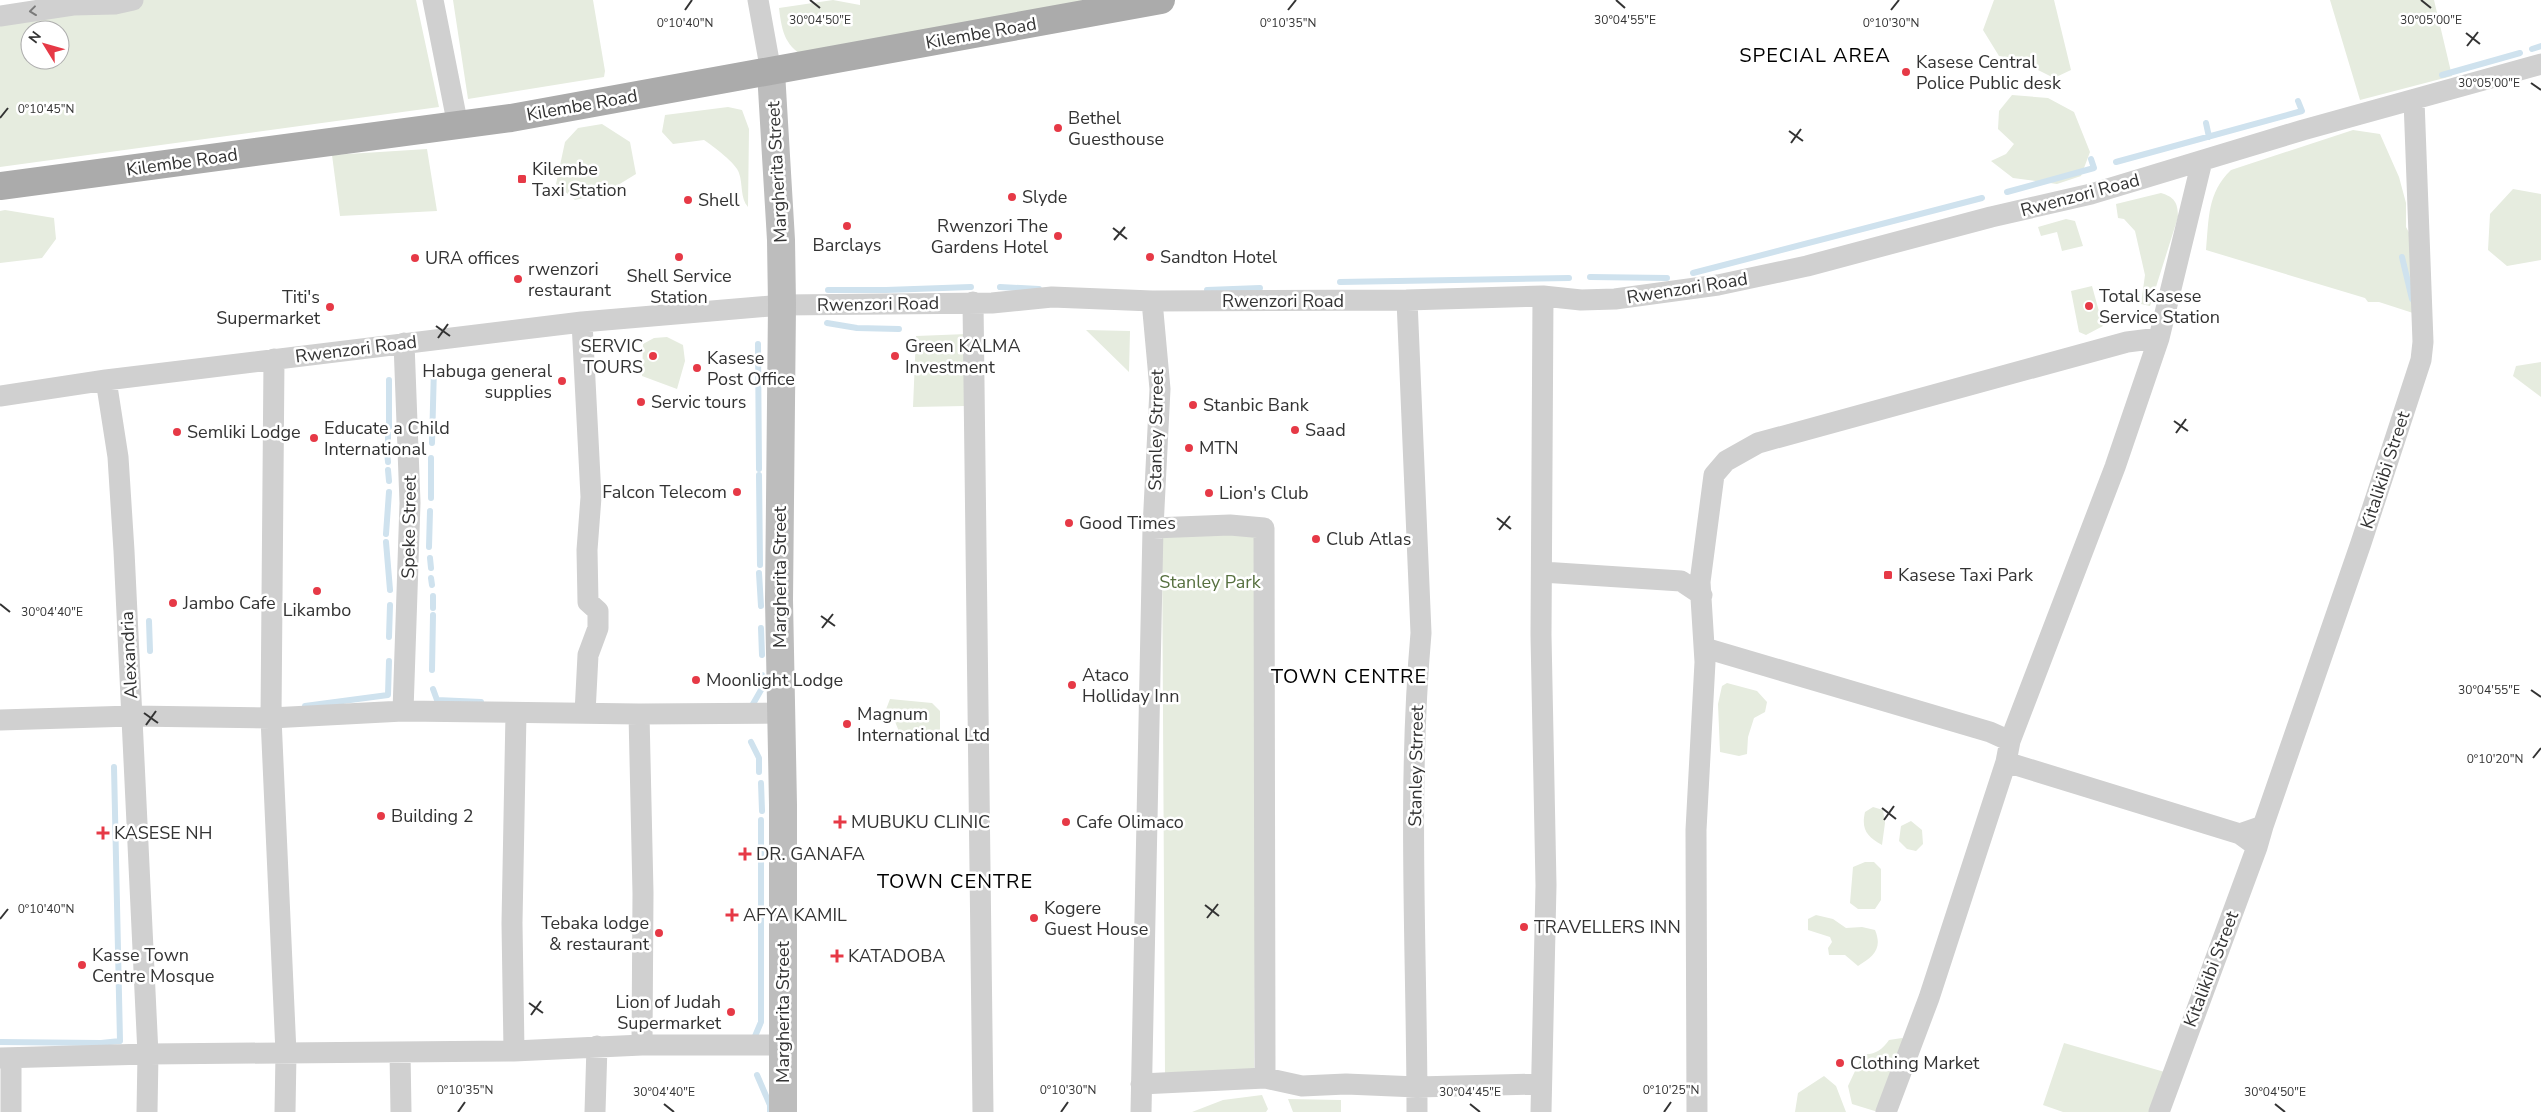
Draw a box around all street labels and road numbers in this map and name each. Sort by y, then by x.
street label: Kilembe Road [924,11,1038,55]
street label: Kilembe Road [525,83,639,127]
street label: Margherita Street [761,100,793,243]
street label: Kilembe Road [125,142,239,182]
street label: Rwenzori Road [2018,168,2142,222]
street label: Rwenzori Road [1625,267,1749,309]
street label: Rwenzori Road [1222,289,1344,313]
street label: Rwenzori Road [817,291,939,317]
street label: Rwenzori Road [294,330,418,368]
street label: Stanley Strreet [1143,368,1169,491]
street label: Kitalikibi Street [2355,407,2416,532]
street label: Speke Street [396,474,422,579]
street label: Margherita Street [768,505,792,648]
street label: Alexandria [115,611,143,699]
street label: Stanley Strreet [1403,704,1429,827]
street label: Kitalikibi Street [2178,907,2244,1030]
street label: Margherita Street [771,940,795,1083]

